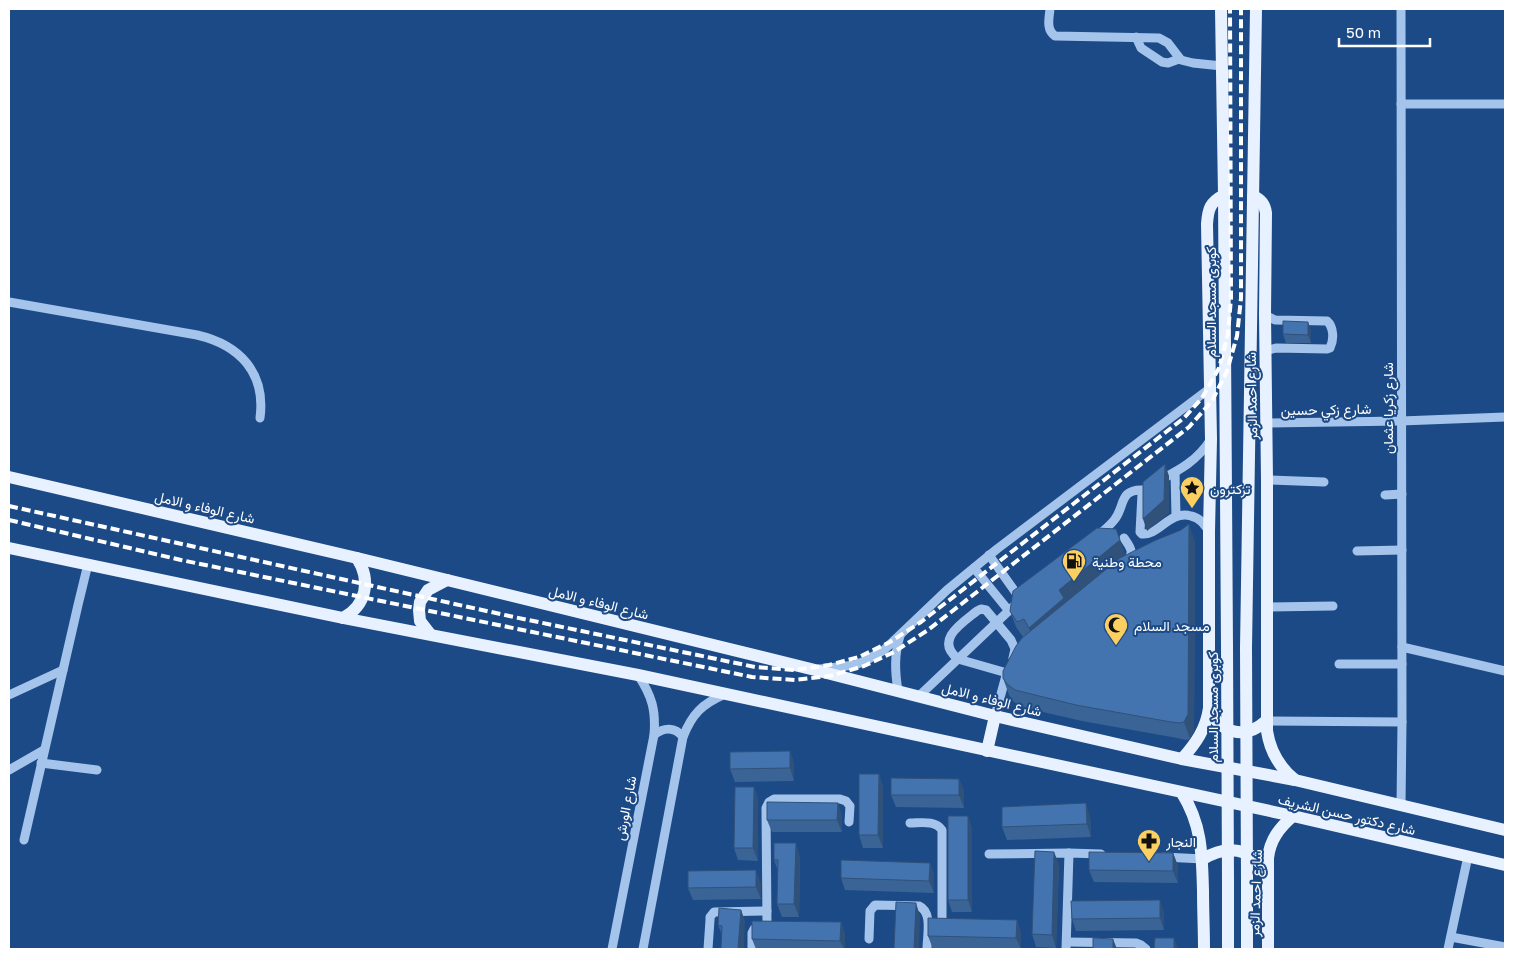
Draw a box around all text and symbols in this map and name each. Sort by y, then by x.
scale bar [1339,15,1430,47]
text: 50 m [1346,23,1381,41]
street label: كوبرى مسجد السلام [1202,247,1220,358]
street label: شارع احمد الزمر [1242,352,1263,441]
street label: شارع زكريا عثمان [1379,362,1399,454]
street label: شارع زكي حسين [1280,400,1372,422]
place icon: تركترون [1179,475,1205,509]
place label: تركترون [1210,480,1251,498]
street label: شارع الوفاء و الامل [153,487,257,530]
fuel station icon: محطة وطنية [1061,548,1087,582]
place label: محطة وطنية [1092,553,1162,571]
street label: شارع الوفاء و الامل [547,581,651,626]
mosque icon: مسجد السلام [1103,612,1129,646]
place label: مسجد السلام [1134,617,1210,635]
street label: كوبرى مسجد السلام [1204,652,1222,763]
street label: شارع الوفاء و الامل [940,678,1044,723]
street label: شارع الورش [610,774,643,842]
street label: شارع دكتور حسن الشريف [1276,790,1417,841]
pharmacy icon: النجار [1136,828,1162,862]
place label: النجار [1165,833,1196,851]
street label: شارع احمد الزمر [1245,849,1268,938]

